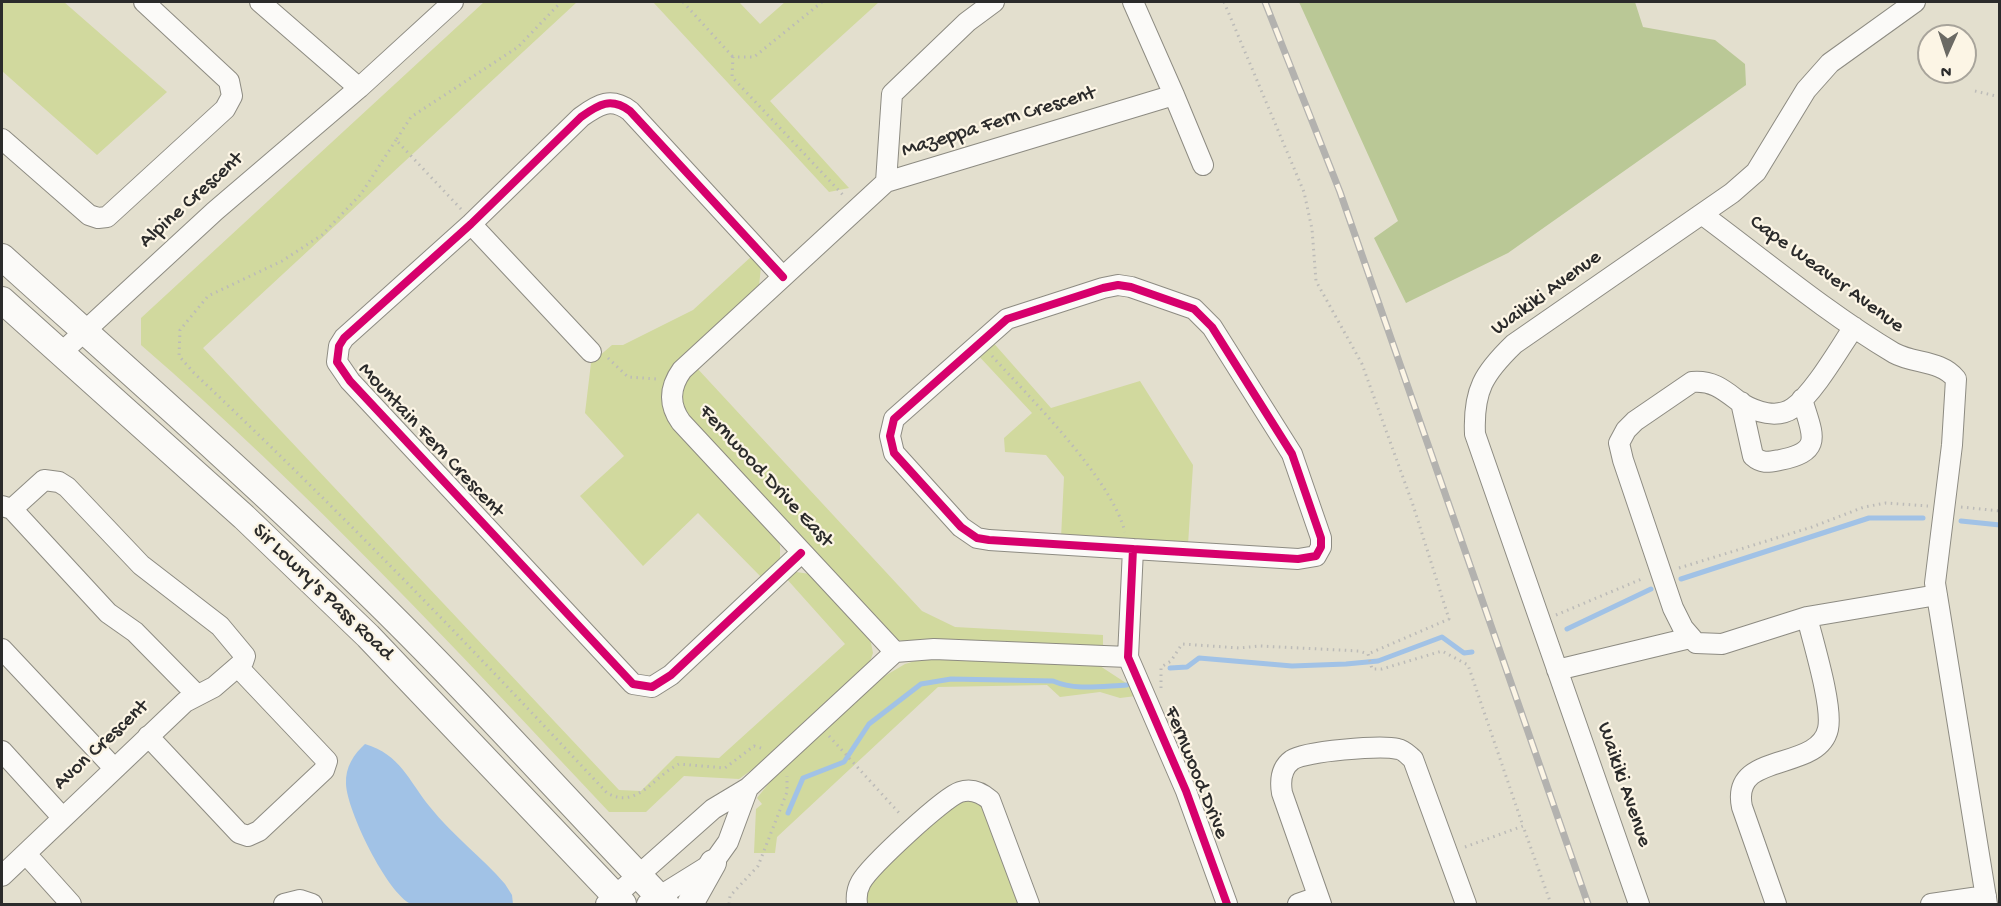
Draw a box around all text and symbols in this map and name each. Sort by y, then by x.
north arrow [1917,24,1977,84]
text: N [1940,61,1952,80]
street label: Mazeppa Fern Crescent [899,81,1099,165]
street label: Alpine Crescent [135,148,249,254]
street label: Cape Weaver Avenue [1744,210,1908,340]
street label: Waikiki Avenue [1487,246,1607,342]
street label: Mountain Fern Crescent [352,358,508,524]
street label: Fernwood Drive East [692,400,838,554]
street label: Sir Lowry's Pass Road [246,519,398,667]
street label: Avon Crescent [49,695,155,797]
street label: Fernwood Drive [1157,703,1233,843]
street label: Waikiki Avenue [1590,719,1656,851]

